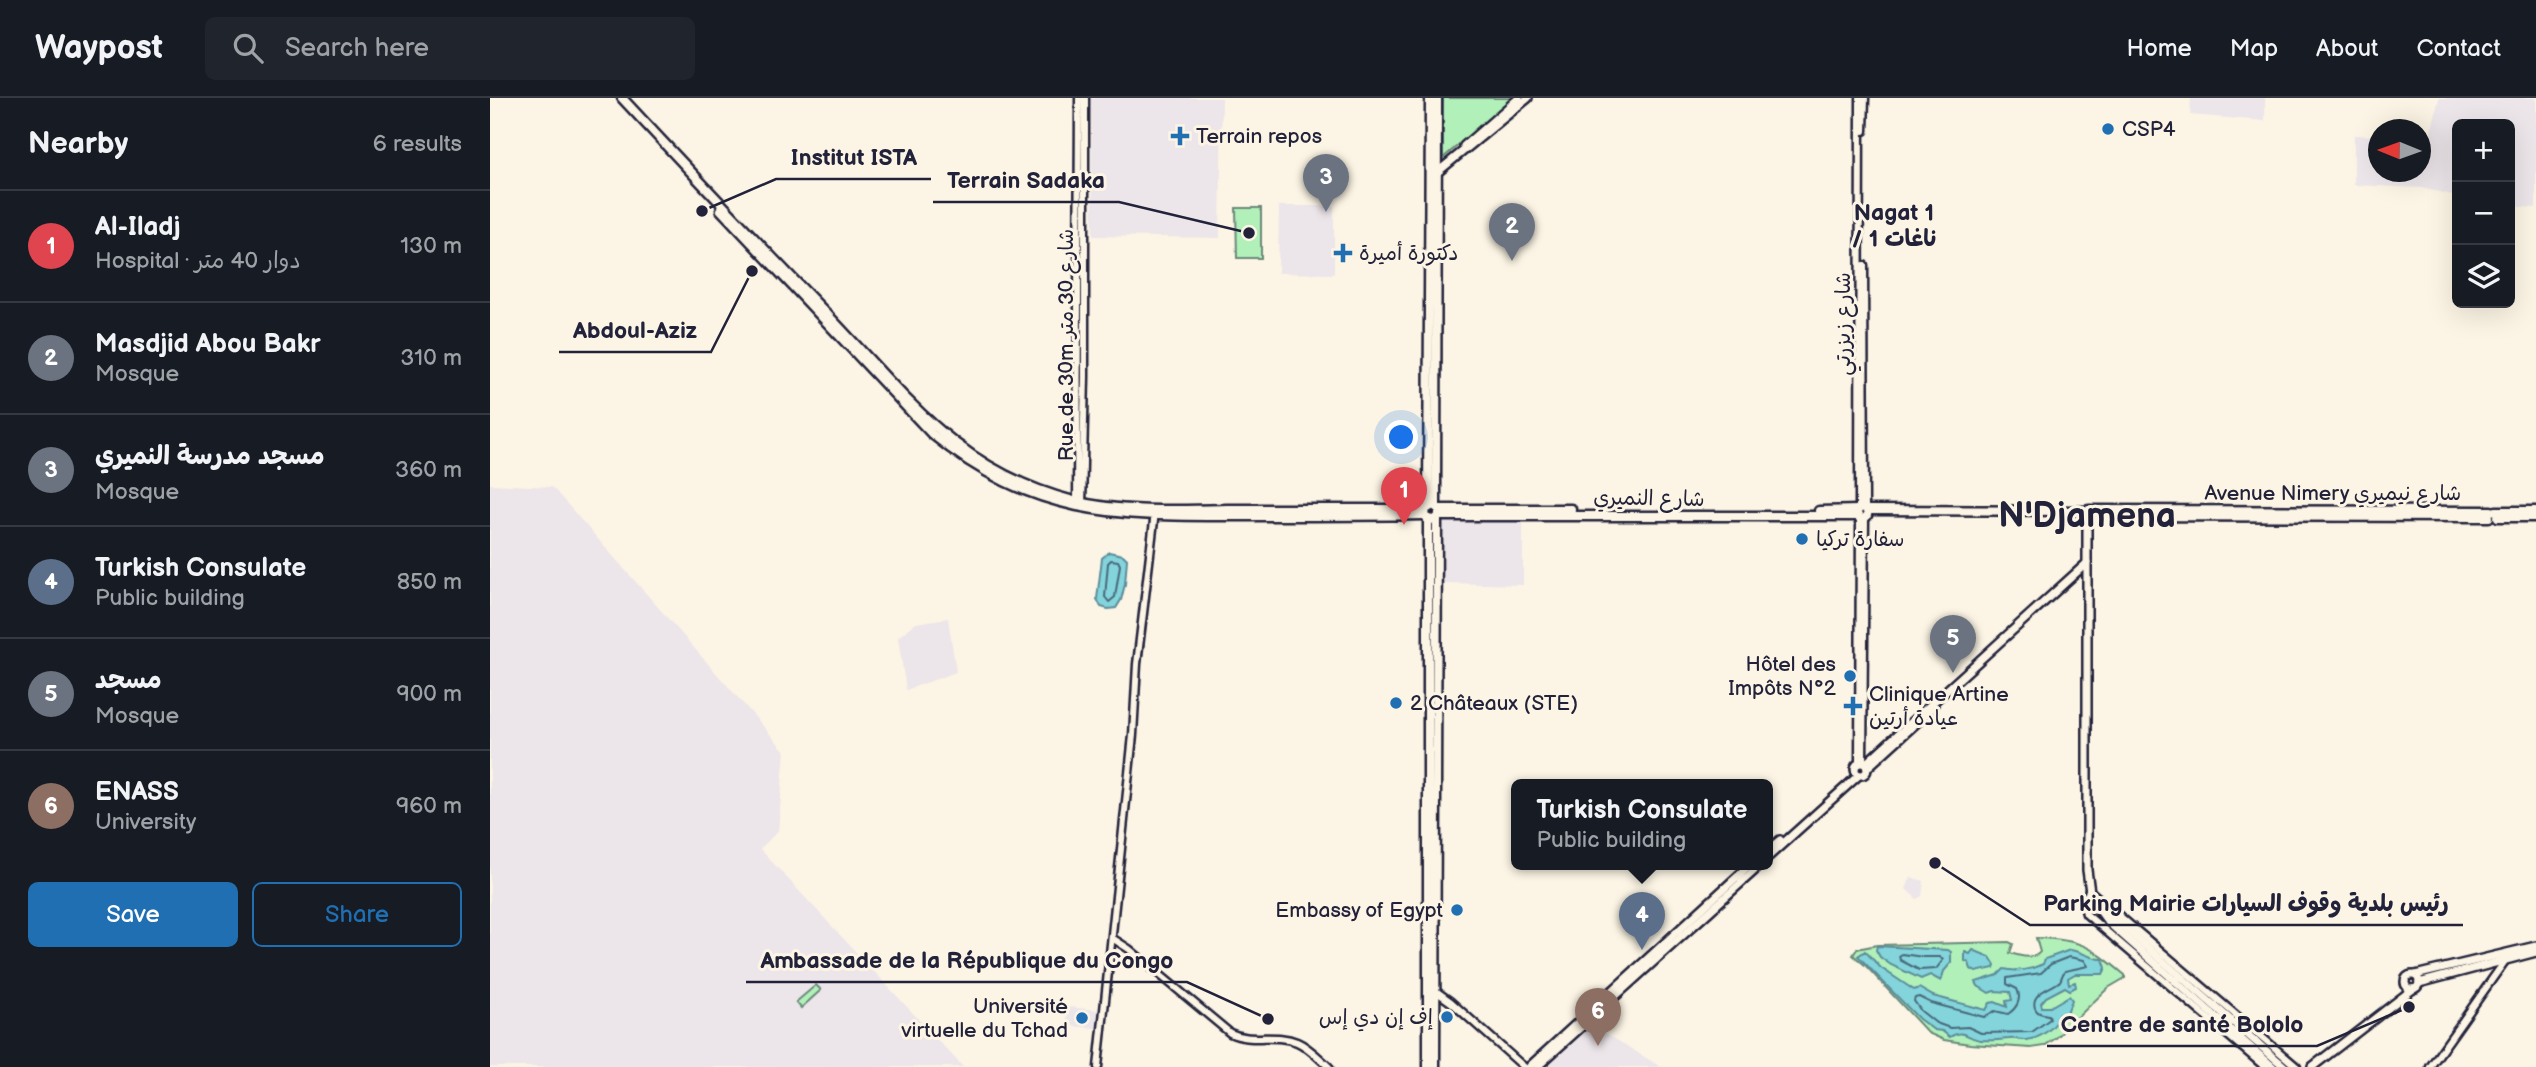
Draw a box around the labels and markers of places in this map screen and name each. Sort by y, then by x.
place label: CSP4 [2122,117,2176,142]
marker: CSP4 [2100,121,2116,137]
place label: Terrain repos [1196,124,1322,149]
marker: Terrain repos [1170,126,1190,146]
callout: Institut ISTA [776,135,931,179]
pin: 3 [1303,154,1349,212]
callout: Terrain Sadaka [933,158,1119,202]
pin: 2 [1489,203,1535,261]
place label: دكتورة أميرة [1359,241,1459,266]
marker: دكتورة أميرة [1333,243,1353,263]
callout: Abdoul-Aziz [559,308,711,352]
pin: 1 [1381,467,1427,525]
place label: سفارة تركيا [1816,527,1904,552]
marker: سفارة تركيا [1794,531,1810,547]
pin: 5 [1930,615,1976,673]
place label: Hôtel des Impôts N°2 [1728,652,1837,701]
marker: Hôtel des Impôts N°2 [1842,668,1858,684]
place label: Clinique Artine عيادة أرتين [1869,682,2009,731]
place label: 2 Châteaux (STE) [1410,691,1578,716]
marker: 2 Châteaux (STE) [1388,695,1404,711]
marker: Clinique Artine عيادة أرتين [1843,696,1863,716]
callout: Parking Mairie رئيس بلدية وقوف السيارات [2030,881,2463,925]
pin: 4 [1619,892,1665,950]
place label: Embassy of Egypt [1275,898,1444,923]
marker: Embassy of Egypt [1449,902,1465,918]
callout: Ambassade de la République du Congo [746,938,1187,982]
pin: 6 [1575,988,1621,1046]
place label: Université virtuelle du Tchad [900,994,1068,1043]
callout: Centre de santé Bololo [2047,1002,2317,1046]
place label: إف إن دي إس [1319,1005,1433,1032]
marker: إف إن دي إس [1439,1009,1455,1025]
marker: Université virtuelle du Tchad [1074,1010,1090,1026]

